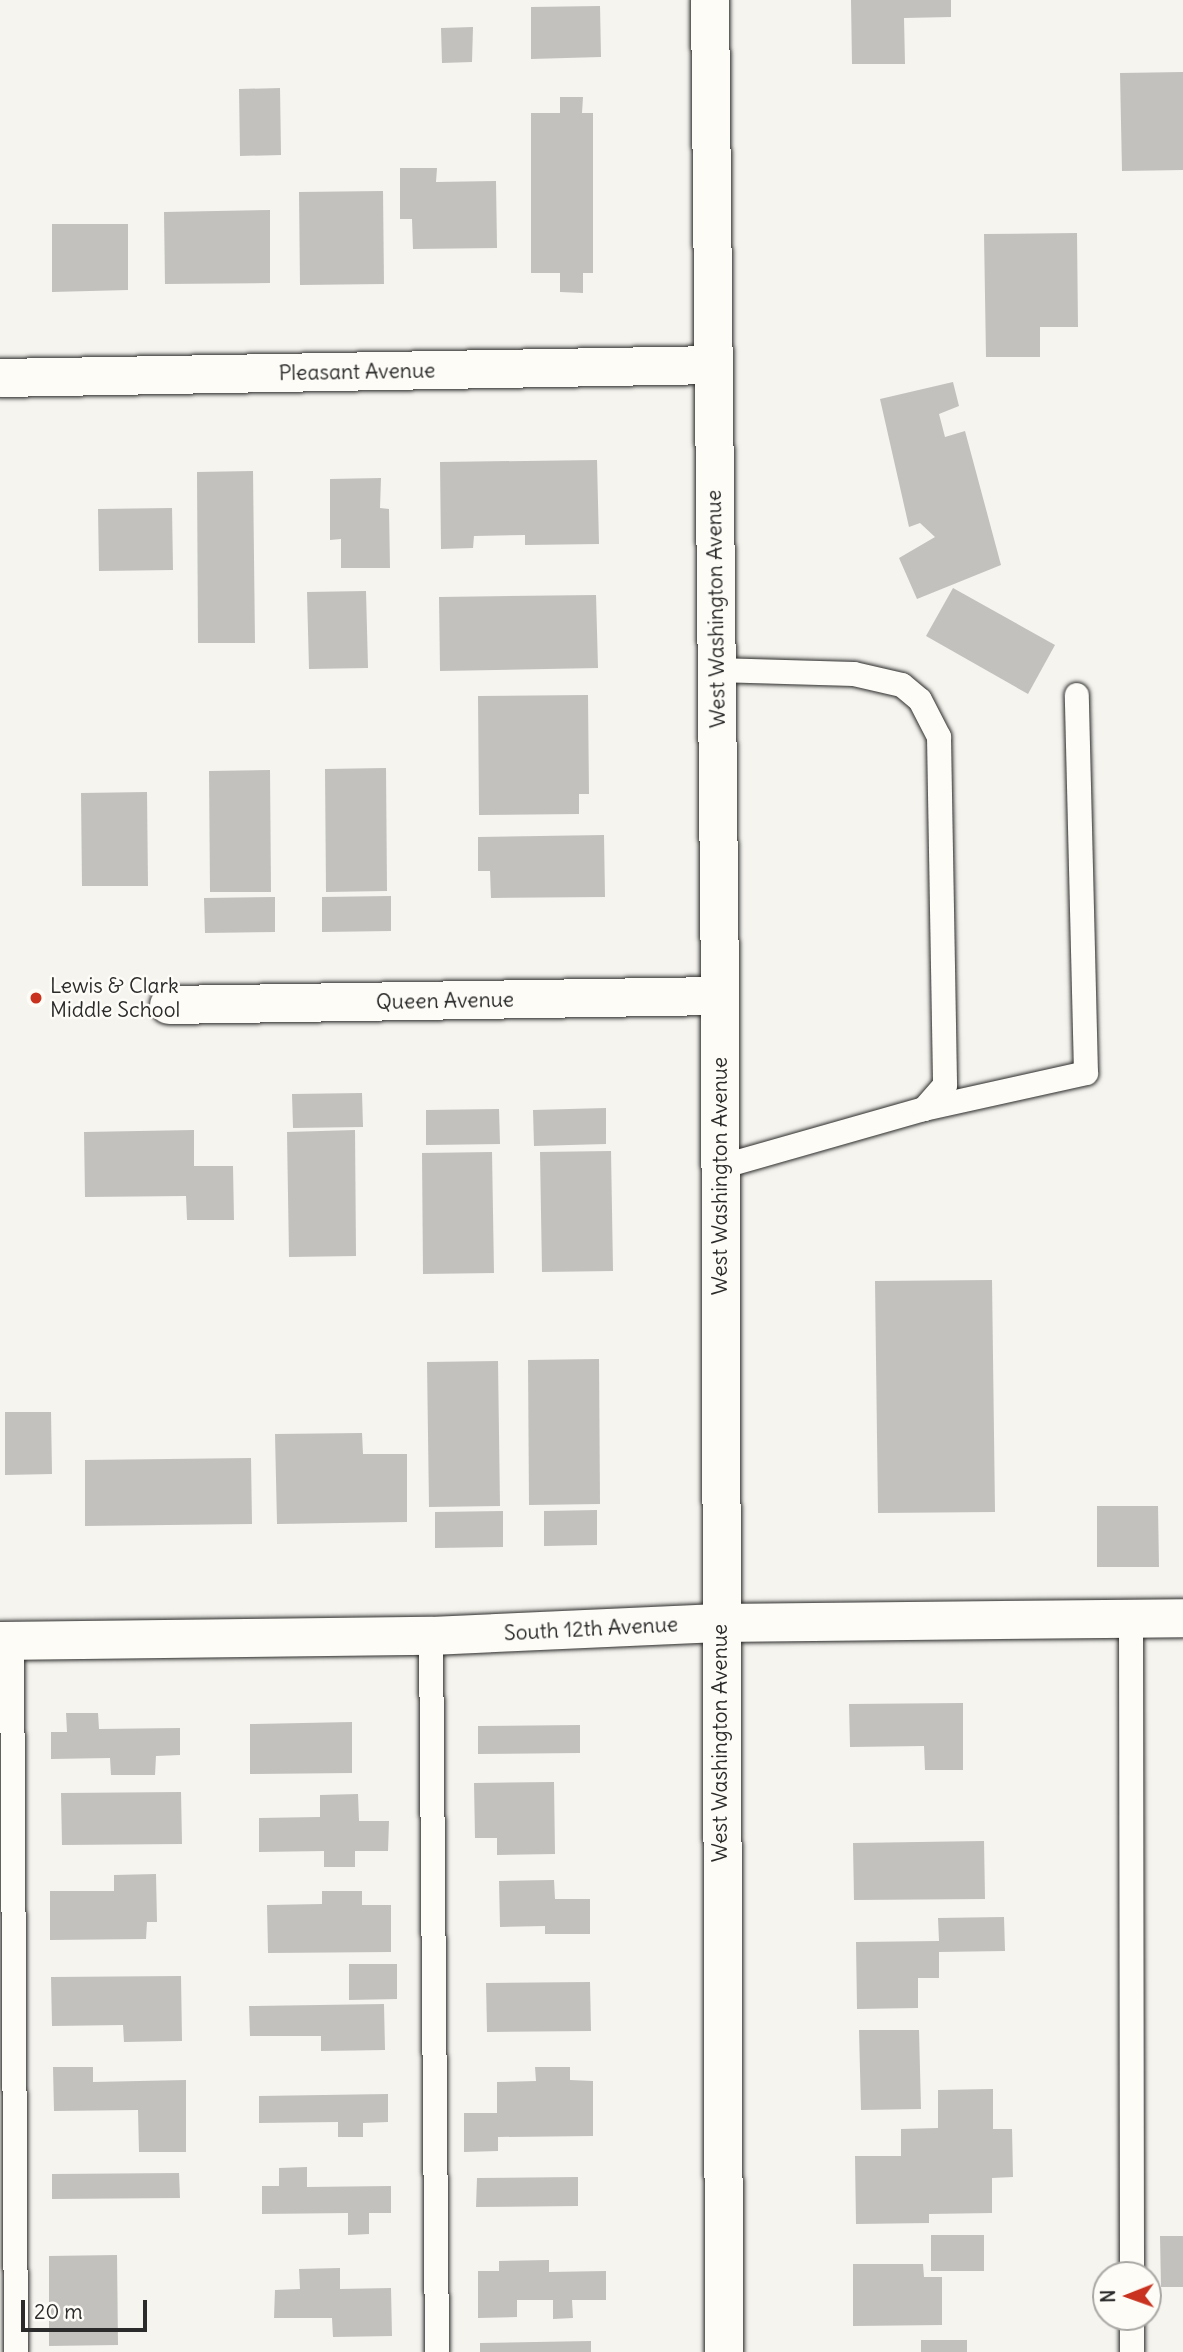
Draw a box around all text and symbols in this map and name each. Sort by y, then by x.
street label: Pleasant Avenue [278,358,436,386]
street label: West Washington Avenue [701,490,731,728]
place label: Lewis & Clark Middle School [50,973,180,1023]
street label: Queen Avenue [376,987,514,1015]
marker: Lewis & Clark Middle School [28,990,44,1006]
street label: West Washington Avenue [707,1057,733,1295]
street label: South 12th Avenue [503,1612,679,1646]
street label: West Washington Avenue [707,1624,733,1862]
north arrow [1092,2261,1162,2331]
scale bar [24,2286,150,2330]
text: N [1096,2290,1120,2303]
text: 20 m [34,2298,83,2325]

